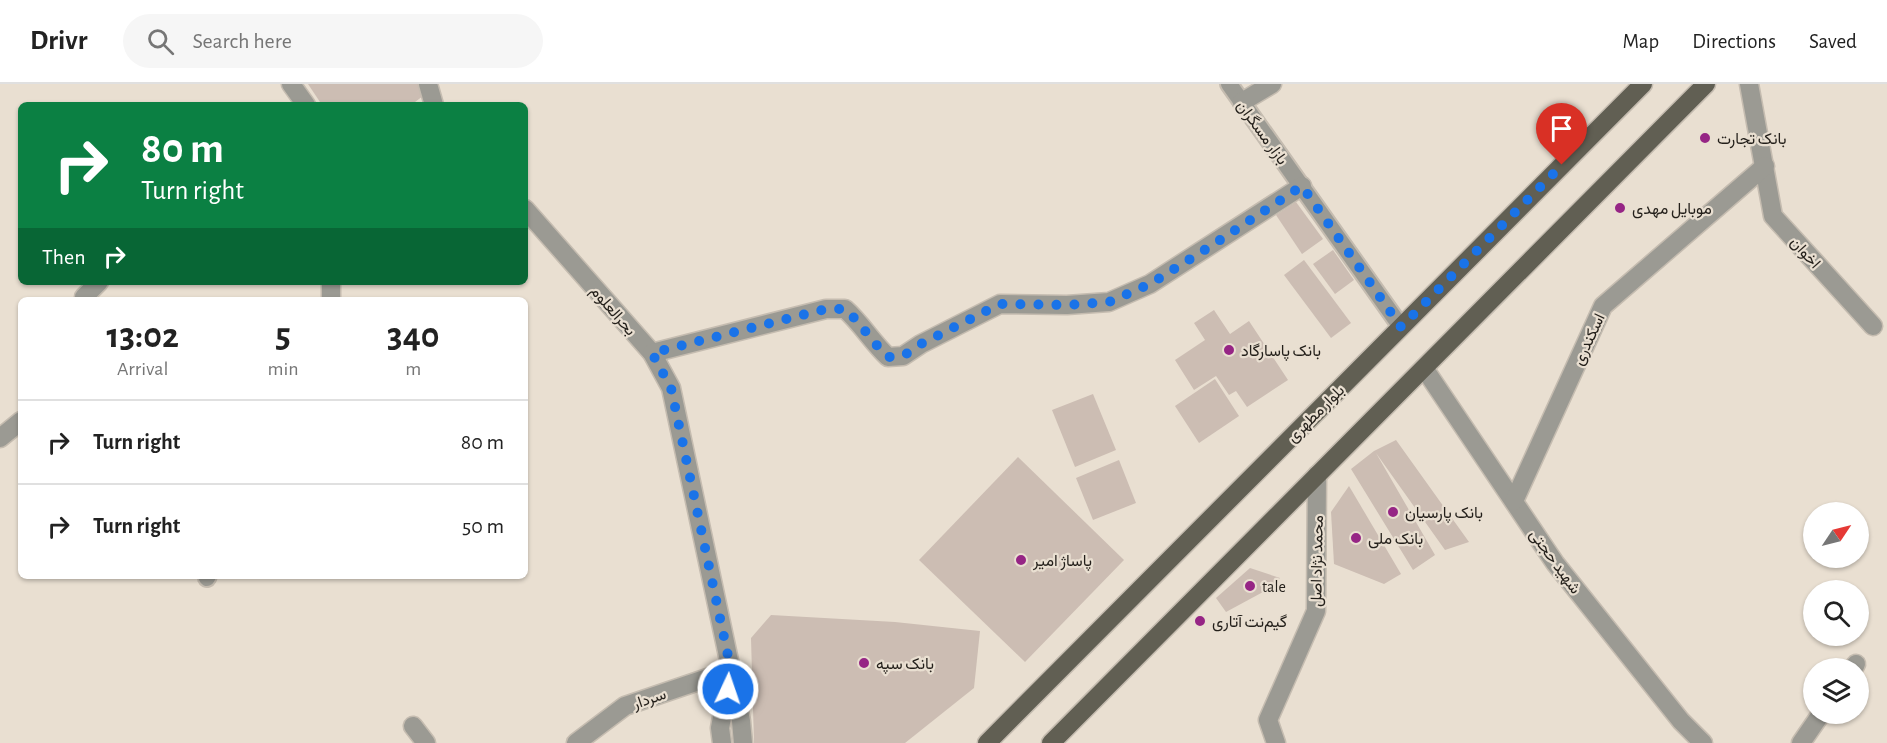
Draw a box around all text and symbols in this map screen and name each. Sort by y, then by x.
search box [123,14,543,68]
icon: search [144,25,177,58]
text: Drivr [30,27,87,55]
text: Search here [192,30,292,52]
text: Map [1623,31,1659,52]
text: Directions [1692,31,1776,52]
text: Saved [1809,31,1857,52]
street label: بازار مسگران [1232,98,1291,169]
pin [1536,103,1587,165]
icon: arrive [1545,112,1578,145]
icon: right [42,126,120,204]
text: 80 m [141,128,224,170]
marker: بانک تجارت [1698,131,1712,145]
place label: بانک تجارت [1717,131,1786,149]
text: Turn right [141,177,244,204]
marker: موبایل مهدی [1613,201,1627,215]
place label: موبایل مهدی [1632,201,1712,219]
street label: اخوان [1786,234,1823,273]
icon: right [98,240,131,273]
text: Then [42,246,86,268]
street label: بحرالعلوم [586,283,639,340]
street label: اسکندری [1570,311,1610,369]
text: 13:02 [107,318,179,354]
text: 5 [275,318,291,354]
text: 340 [387,318,440,354]
marker: بانک پاسارگاد [1222,343,1236,357]
place label: بانک پاسارگاد [1241,343,1321,362]
text: Arrival [117,359,168,379]
text: min [267,359,299,379]
text: m [405,359,421,379]
street label: بلوار مطهری [1284,382,1349,447]
icon: right [42,426,75,459]
text: Turn right [93,431,180,453]
text: 80 m [461,431,504,453]
north arrow [1803,502,1869,568]
map controls [1803,502,1869,724]
marker: بانک پارسیان [1386,505,1400,519]
place label: بانک پارسیان [1405,505,1483,524]
icon: right [42,510,75,543]
text: Turn right [93,515,180,537]
text: 50 m [462,515,504,537]
street label: محمد نژاد اصل [1308,515,1328,607]
street label: شهید حجتی [1525,526,1584,598]
marker: بانک ملی [1349,531,1363,545]
place label: بانک ملی [1368,531,1423,549]
marker: پاساژ امیر [1014,553,1028,567]
place label: پاساژ امیر [1032,553,1092,572]
marker: tale [1243,579,1257,593]
place label: tale [1262,579,1286,595]
button: search [1803,580,1869,646]
marker: گیم‌نت آتاری [1193,614,1207,628]
place label: گیم‌نت آتاری [1212,614,1287,632]
marker: بانک سپه [857,656,871,670]
place label: بانک سپه [876,656,934,675]
position arrow [696,657,760,721]
button: layers [1803,658,1869,724]
street label: سردار [630,686,669,714]

